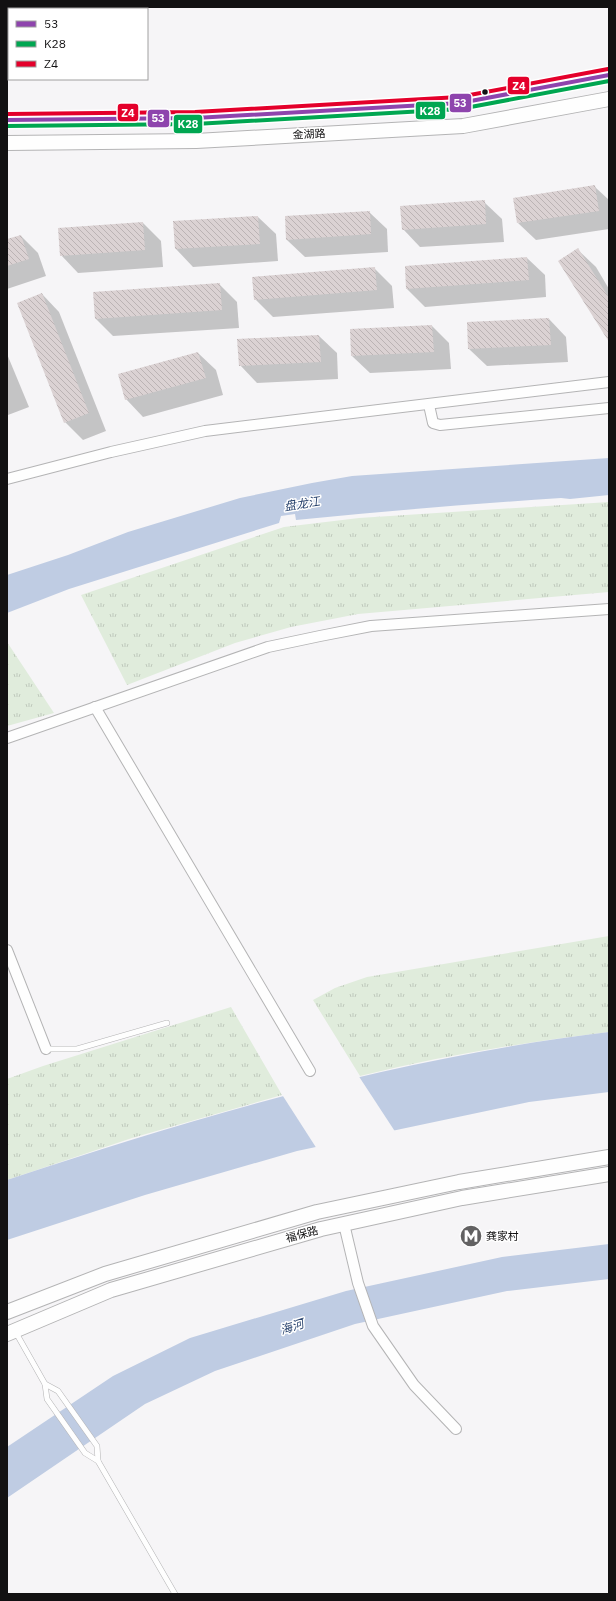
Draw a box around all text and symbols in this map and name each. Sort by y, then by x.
legend [8,8,148,80]
text: 53 [44,16,58,31]
text: K28 [44,36,66,51]
text: Z4 [44,56,58,71]
line badge: Z4 [507,76,530,95]
text: Z4 [512,79,526,93]
unlabelled marker [480,87,490,97]
line badge: 53 [449,93,472,113]
text: 53 [453,96,467,110]
line badge: K28 [415,101,446,120]
line badge: Z4 [117,103,139,122]
text: K28 [420,104,441,118]
text: Z4 [121,106,135,120]
line badge: 53 [147,109,170,128]
text: 53 [151,111,165,125]
line badge: K28 [173,114,203,134]
text: K28 [178,117,199,131]
street label: 金湖路 [292,126,326,142]
water label: 盘龙江 [283,493,323,514]
street label: 福保路 [284,1223,320,1245]
metro station icon: 龚家村 [458,1223,484,1249]
place label: 龚家村 [486,1229,519,1243]
water label: 海河 [278,1315,307,1337]

